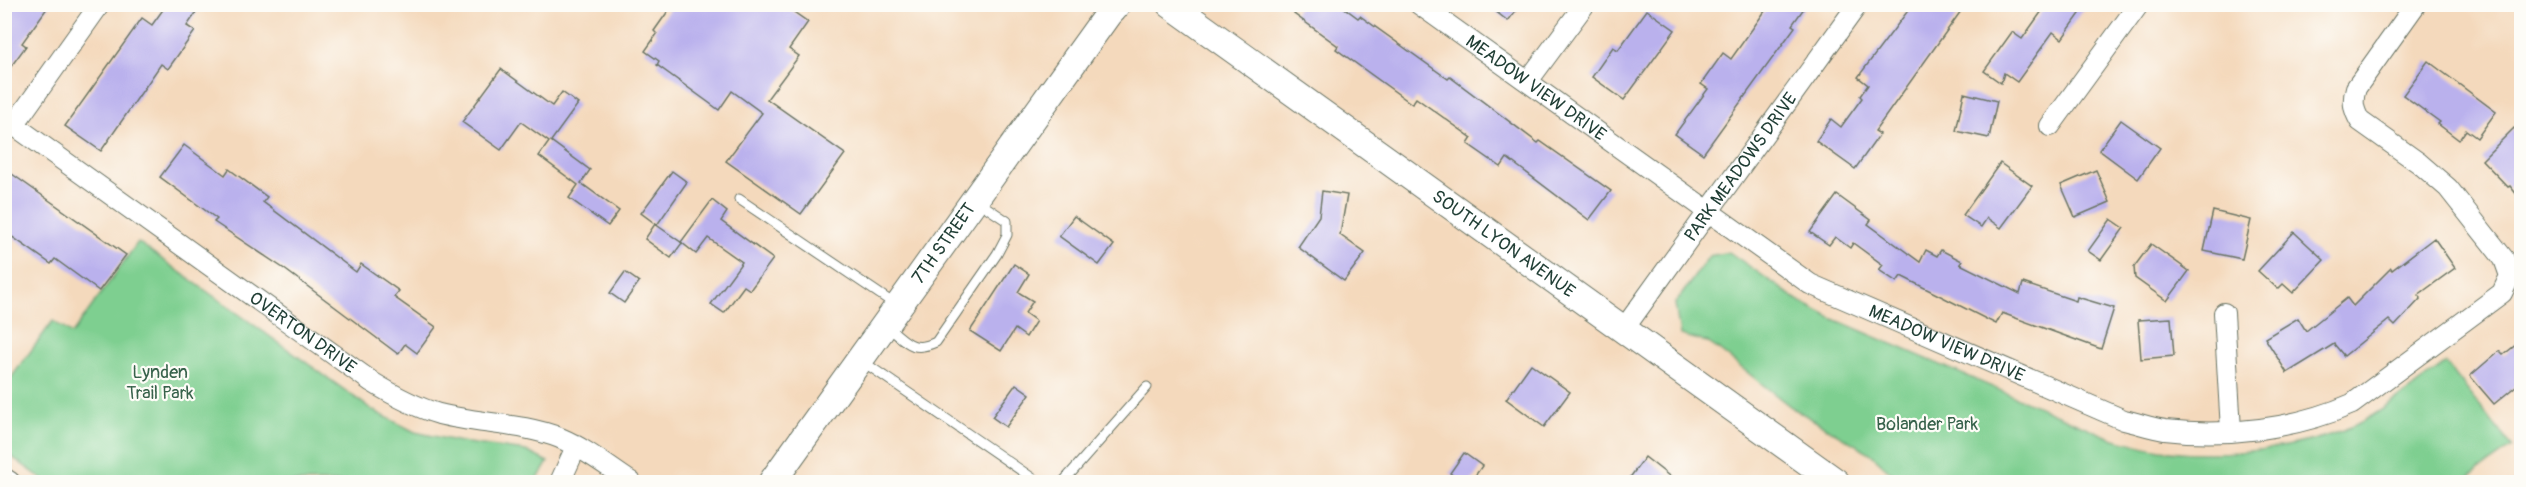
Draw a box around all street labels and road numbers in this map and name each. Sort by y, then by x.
street label: MEADOW VIEW DRIVE [1461,30,1611,146]
street label: PARK MEADOWS DRIVE [1679,88,1802,246]
street label: SOUTH LYON AVENUE [1428,185,1580,303]
street label: 7TH STREET [907,198,981,289]
street label: OVERTON DRIVE [245,287,361,379]
street label: MEADOW VIEW DRIVE [1865,300,2028,388]

